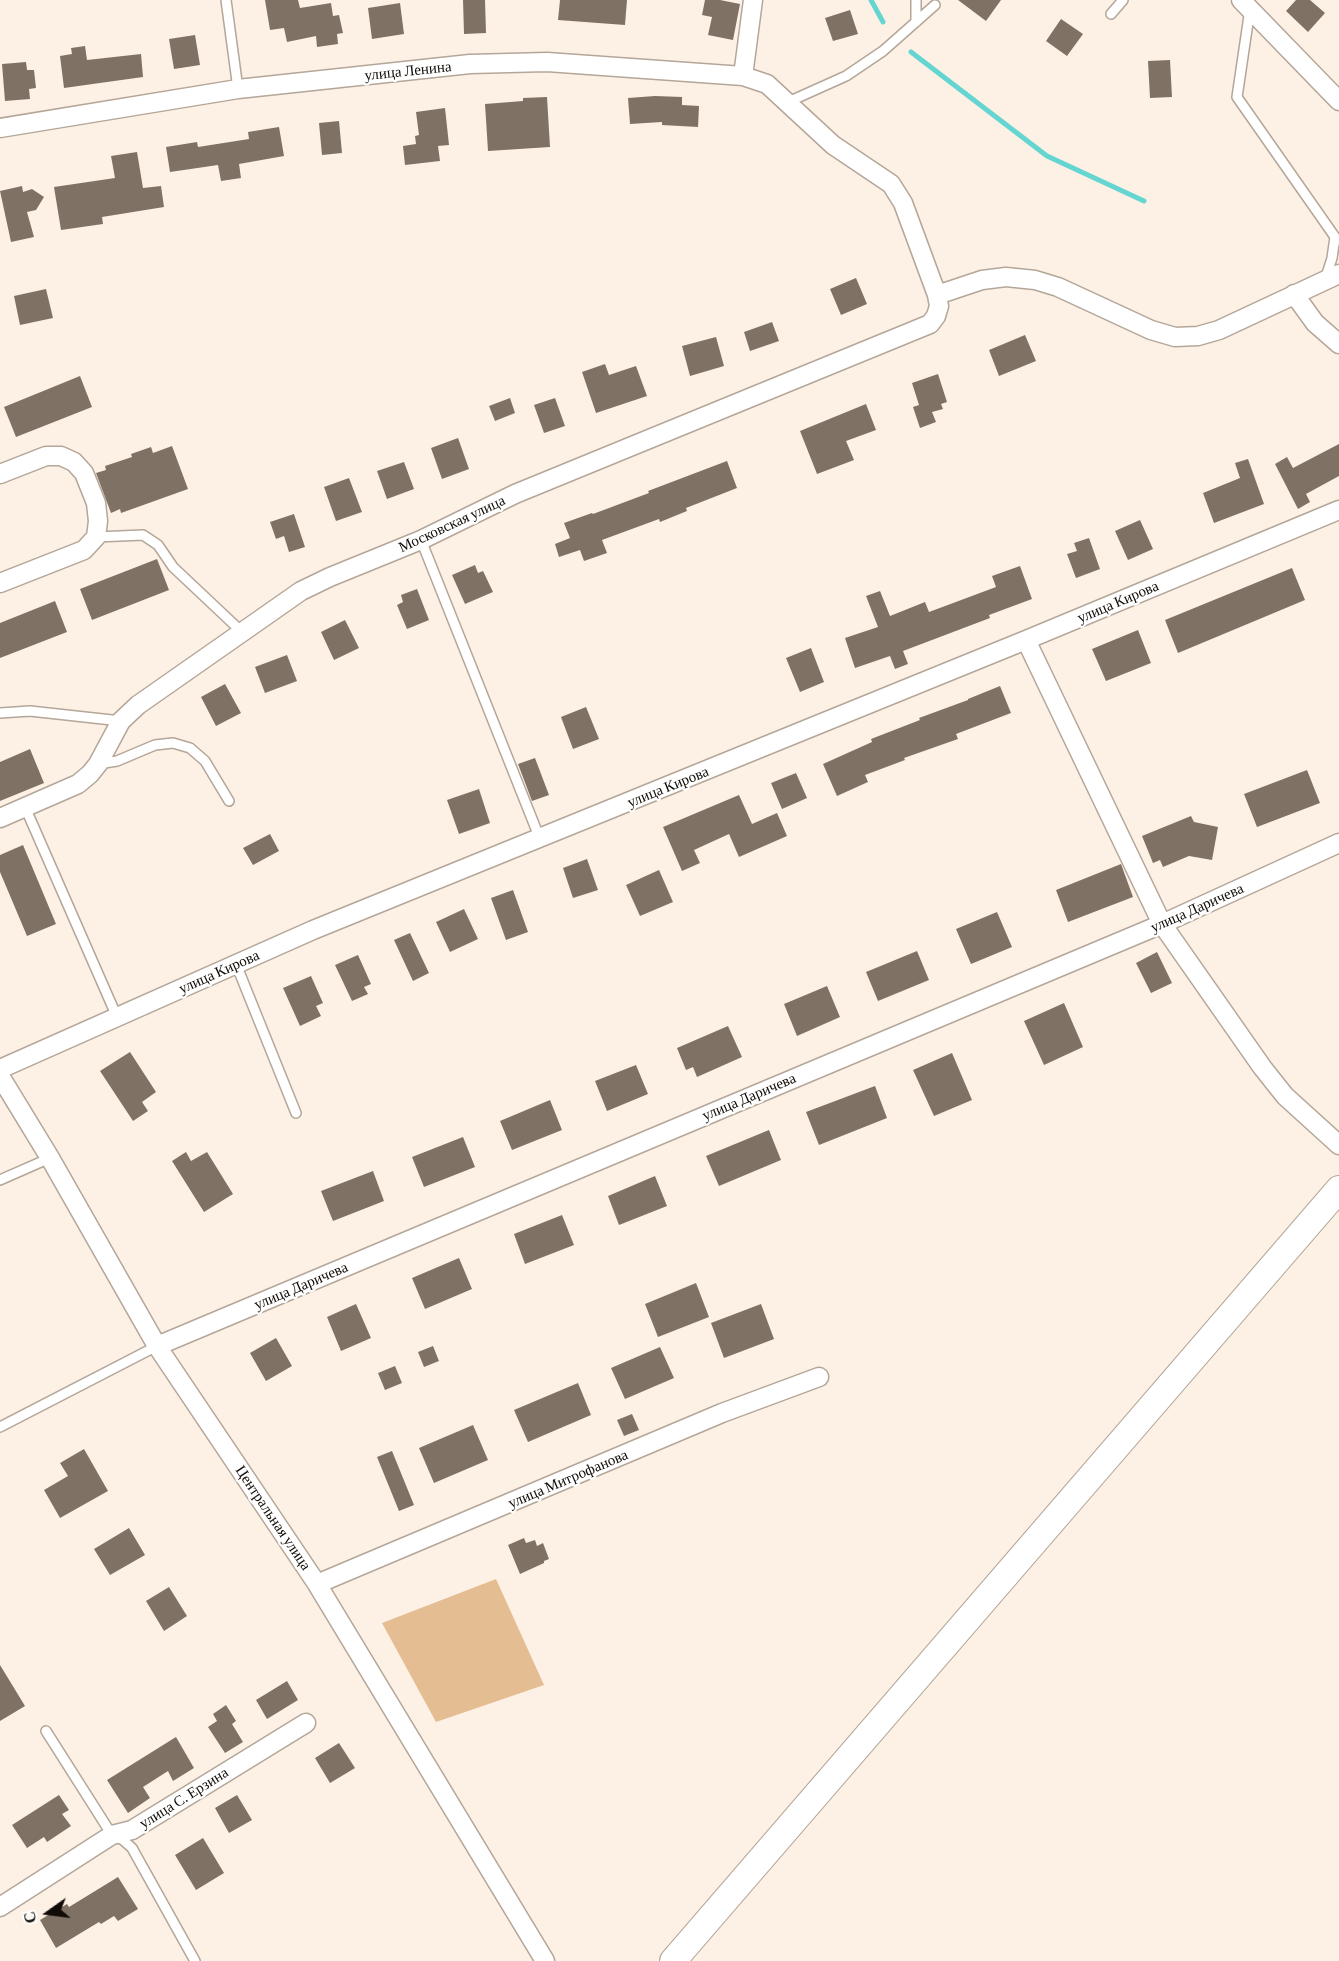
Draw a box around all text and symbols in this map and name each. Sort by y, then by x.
street label: улица Ленина [364,57,452,85]
street label: Московская улица [396,491,508,557]
street label: улица Кирова [1075,577,1161,627]
street label: улица Кирова [625,762,711,812]
street label: улица Даричева [1148,879,1246,937]
street label: улица Кирова [176,946,262,998]
street label: улица Даричева [699,1069,799,1125]
street label: улица Даричева [251,1258,351,1314]
street label: улица Митрофанова [505,1446,631,1512]
street label: Центральная улица [231,1462,315,1574]
street label: улица С. Ерзина [136,1763,232,1833]
north arrow [18,1883,78,1943]
text: С [20,1910,40,1925]

